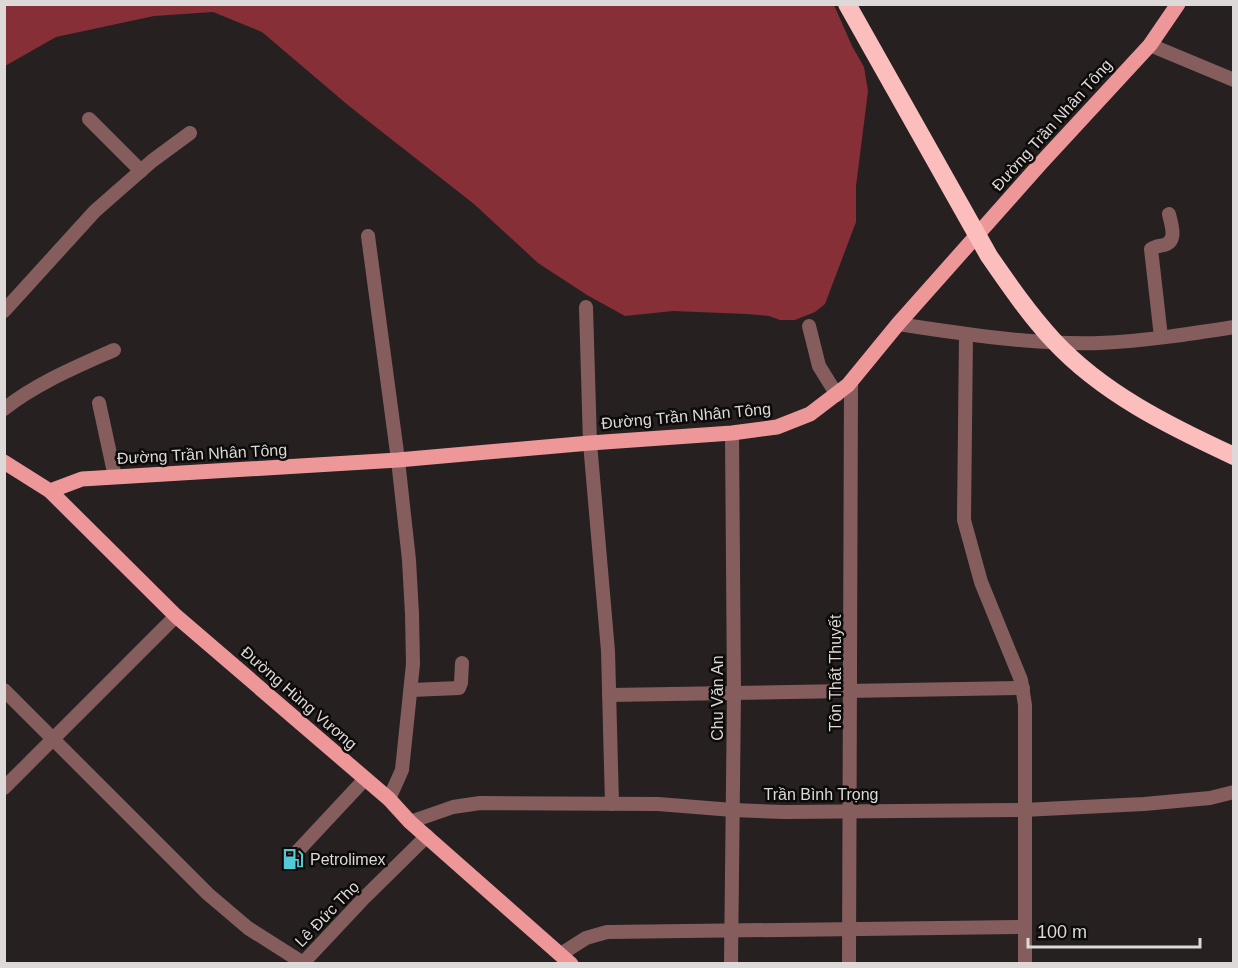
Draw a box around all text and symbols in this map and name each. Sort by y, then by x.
street label: Đường Trần Nhân Tông [989,56,1115,194]
street label: Đường Trần Nhân Tông [600,400,772,432]
street label: Đường Trần Nhân Tông [116,441,288,467]
street label: Tôn Thất Thuyết [827,614,844,731]
street label: Đường Hùng Vương [238,643,360,753]
street label: Chu Văn An [709,655,726,741]
street label: Trần Bình Trọng [763,786,879,803]
fuel station icon: Petrolimex [281,847,305,871]
place label: Petrolimex [310,851,386,868]
street label: Lê Đức Thọ [292,878,362,950]
scale bar [1028,911,1200,949]
text: 100 m [1037,922,1087,942]

